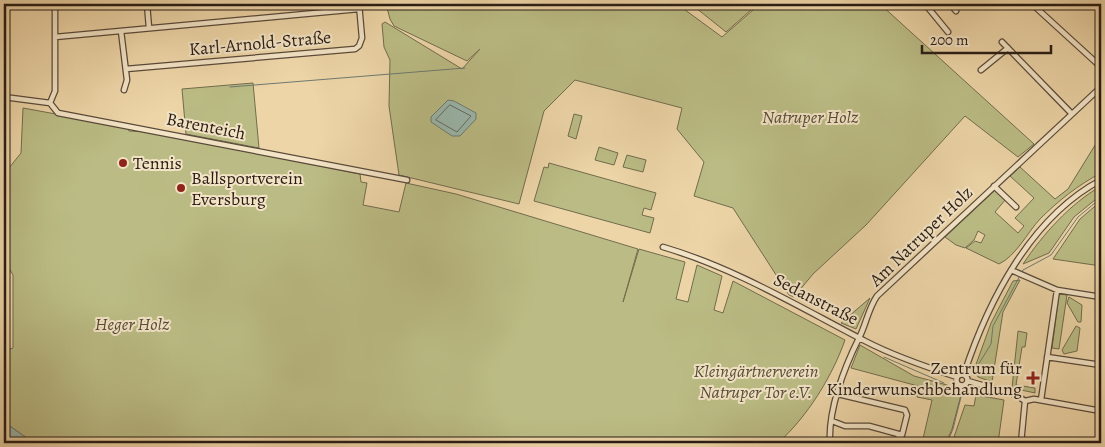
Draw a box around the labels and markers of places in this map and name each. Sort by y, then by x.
place label: Tennis [133,151,182,175]
marker: Tennis [117,157,129,169]
place label: Ballsportverein Eversburg [191,166,303,211]
marker: Ballsportverein Eversburg [175,182,187,194]
place label: Zentrum für Kinderwunschbehandlung [826,356,1022,401]
marker: Zentrum für Kinderwunschbehandlung [1026,371,1040,385]

